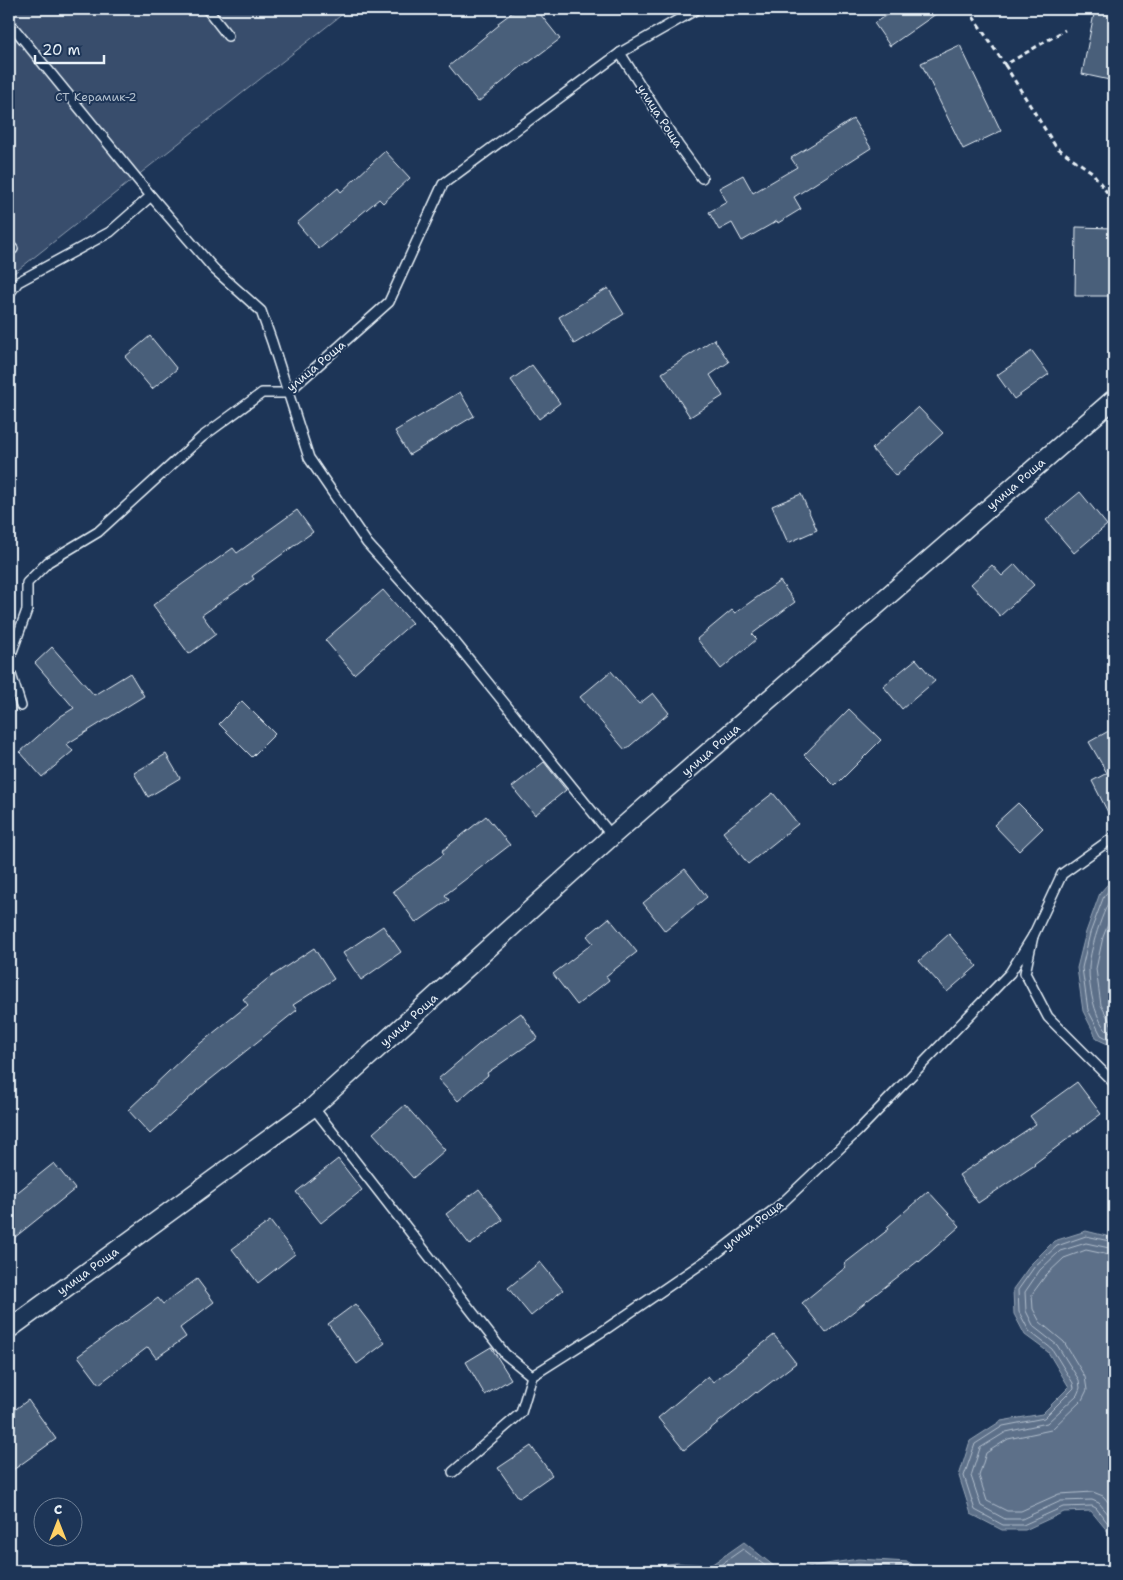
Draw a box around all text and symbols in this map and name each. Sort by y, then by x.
scale bar [35,32,104,64]
text: 20 m [42,40,81,60]
street label: улица Роща [634,81,687,151]
park label: СТ Керамик-2 [55,89,137,105]
street label: улица Роща [283,336,349,395]
street label: улица Роща [983,454,1049,514]
street label: улица Роща [678,720,744,780]
street label: улица Роща [377,990,442,1050]
street label: улица Роща [720,1196,787,1254]
street label: улица Роща [54,1243,122,1299]
north arrow [32,1498,82,1548]
text: С [54,1500,62,1518]

